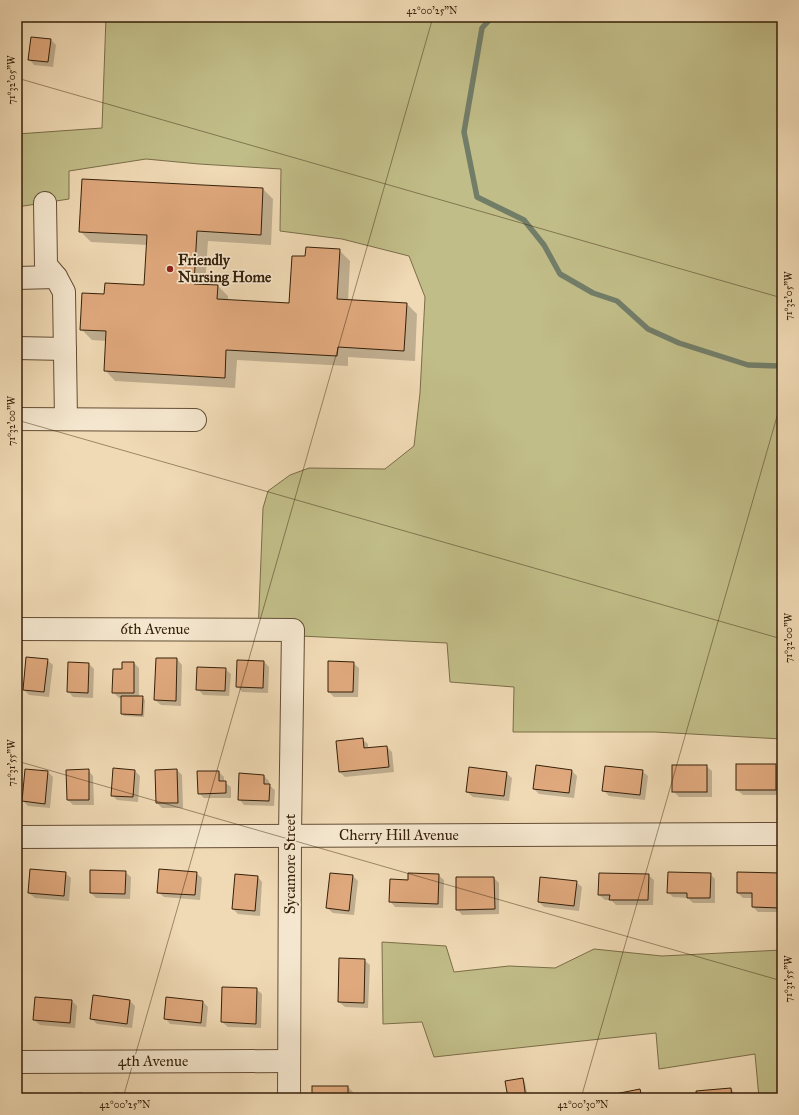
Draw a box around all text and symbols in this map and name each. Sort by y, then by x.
text: 42°00'25"N [407,5,458,17]
text: 71°32'05"W [6,55,18,104]
place label: Friendly Nursing Home [178,251,272,287]
marker: Friendly Nursing Home [165,264,175,274]
text: 71°32'05"W [783,271,795,320]
text: 71°32'00"W [6,395,18,446]
text: 71°32'00"W [783,612,795,663]
street label: 6th Avenue [120,620,190,638]
text: 71°31'55"W [6,739,18,786]
street label: Sycamore Street [281,813,299,914]
street label: Cherry Hill Avenue [339,826,459,844]
text: 71°31'55"W [783,955,795,1002]
street label: 4th Avenue [118,1052,188,1070]
text: 42°00'25"N [100,1099,151,1111]
text: 42°00'30"N [557,1099,609,1111]

